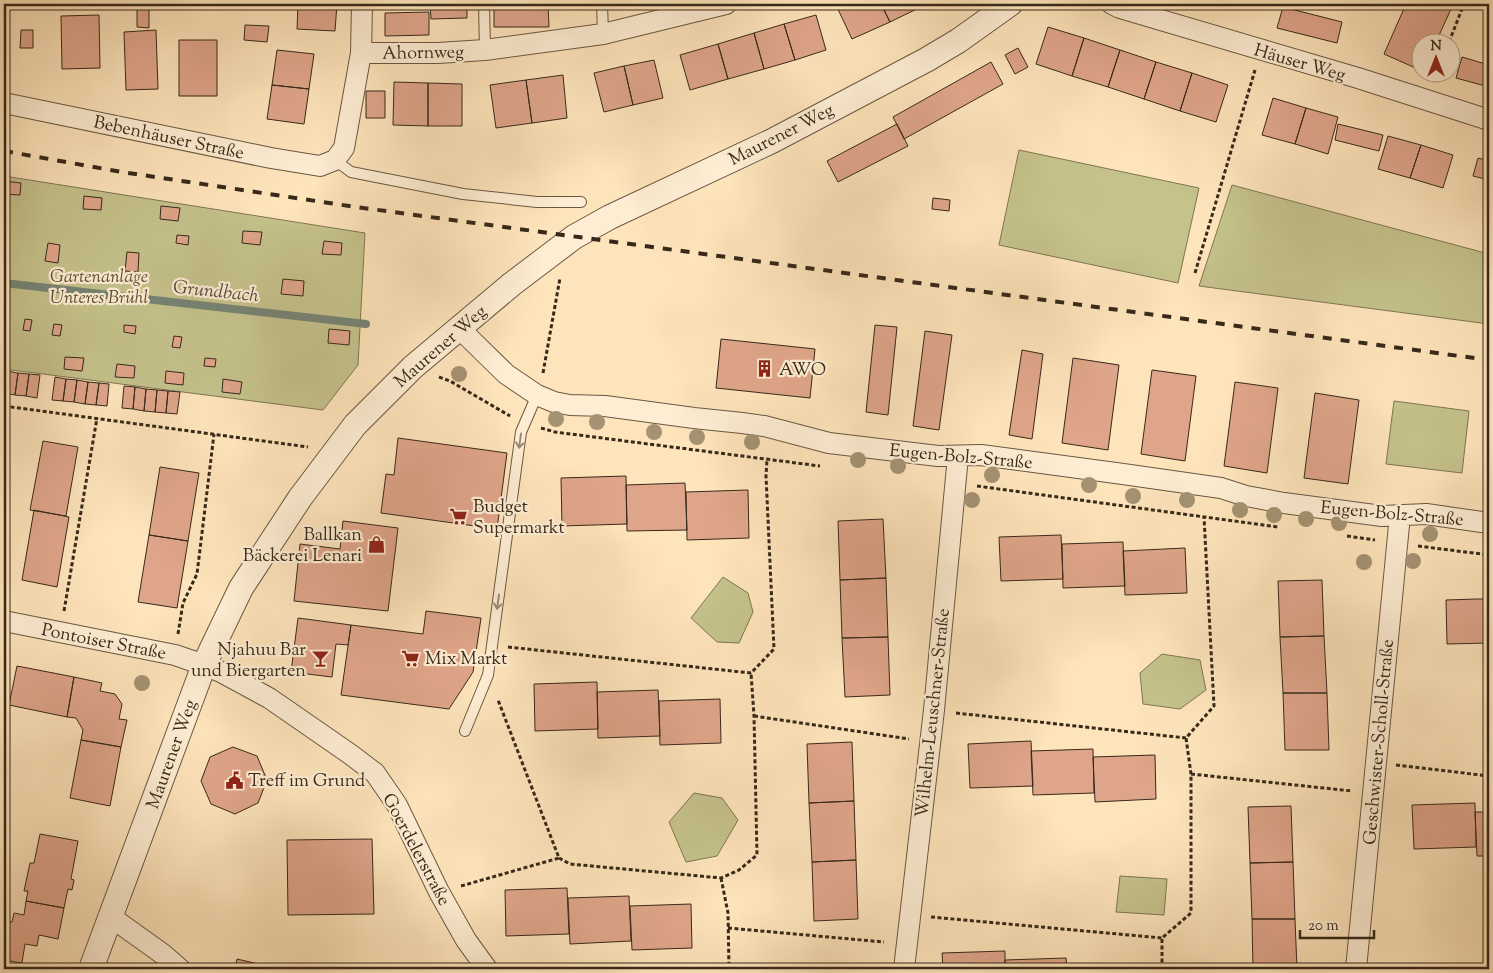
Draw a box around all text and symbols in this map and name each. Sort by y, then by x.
north arrow [1410,32,1460,82]
text: N [1430,37,1442,57]
street label: Häuser Weg [1251,38,1348,89]
street label: Ahornweg [382,40,464,68]
street label: Maurener Weg [725,98,839,173]
street label: Bebenhäuser Straße [91,110,246,168]
park label: Gartenanlage Unteres Brühl [50,265,149,312]
water label: Grundbach [172,275,261,310]
street label: Maurener Weg [389,300,493,395]
place label: AWO [779,358,826,384]
building icon: AWO [755,359,775,379]
one-way arrow [514,433,524,449]
street label: Eugen-Bolz-Straße [888,439,1034,477]
place label: Budget Supermarkt [473,495,565,542]
street label: Eugen-Bolz-Straße [1319,496,1465,534]
supermarket icon: Budget Supermarkt [449,506,469,526]
place label: Ballkan Bäckerei Lenari [243,523,362,570]
shop icon: Ballkan Bäckerei Lenari [366,534,386,554]
one-way arrow [493,594,503,610]
street label: Wilhelm-Leuschner-Straße [910,607,958,819]
street label: Pontoiser Straße [39,618,168,668]
place label: Njahuu Bar und Biergarten [191,638,306,685]
street label: Geschwister-Scholl-Straße [1358,638,1402,846]
place label: Mix Markt [425,647,507,673]
supermarket icon: Mix Markt [401,648,421,668]
bar icon: Njahuu Bar und Biergarten [310,649,330,669]
street label: Maurener Weg [141,696,205,813]
place label: Treff im Grund [248,769,365,795]
public building icon: Treff im Grund [224,770,244,790]
street label: Goerdelerstraße [375,789,456,911]
scale bar [1300,908,1374,940]
text: 20 m [1308,916,1339,937]

